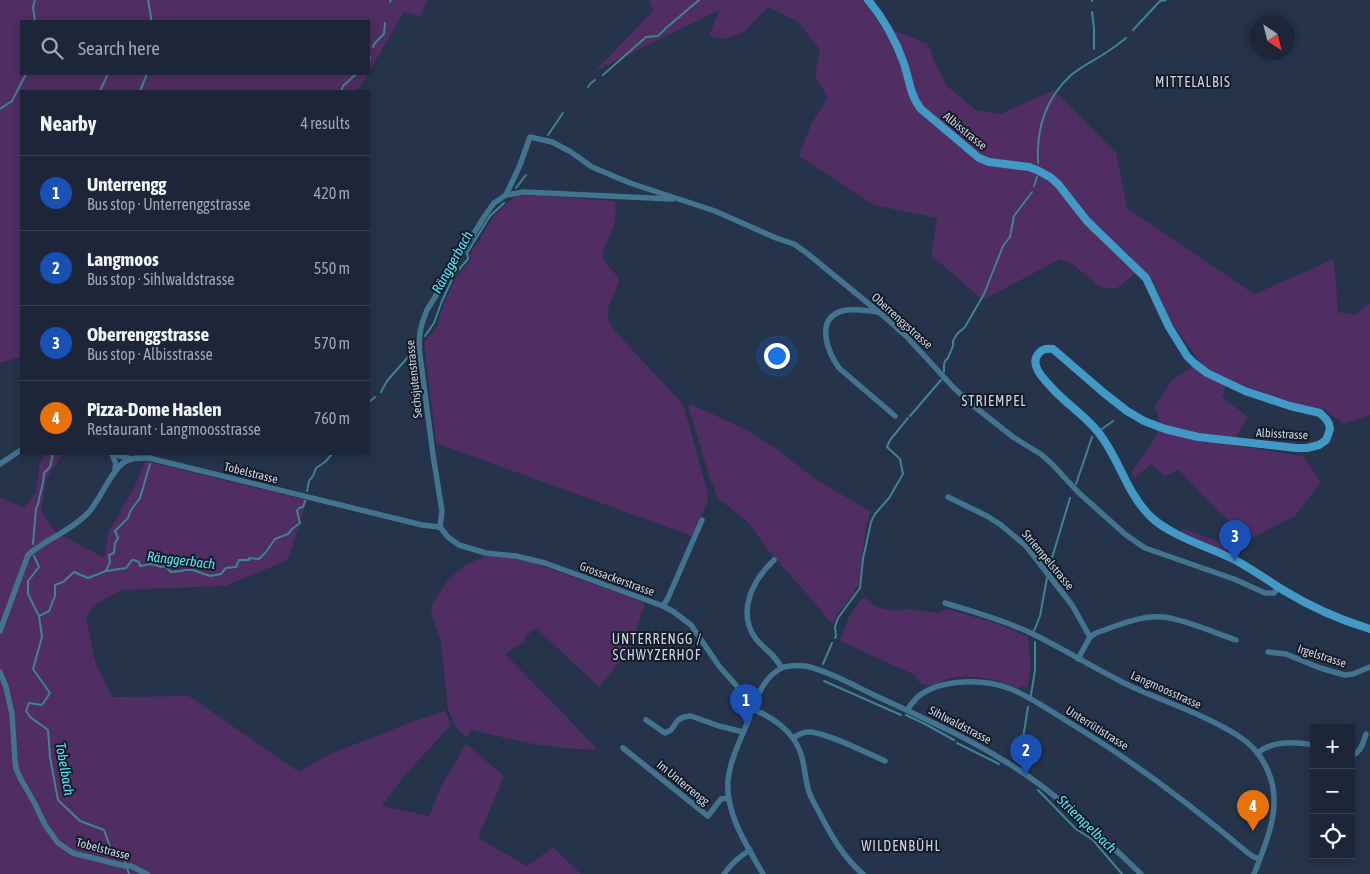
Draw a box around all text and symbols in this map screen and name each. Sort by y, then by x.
north arrow [1250,15,1295,60]
search box [20,20,370,75]
icon: search [38,34,66,62]
text: Search here [78,37,160,59]
district label: MITTELALBIS [1155,74,1231,90]
street label: Albisstrasse [940,109,990,153]
text: Nearby [40,111,96,135]
text: 4 results [300,114,350,132]
text: Unterrengg [87,173,166,195]
text: 1 [52,184,60,202]
text: 420 m [314,184,350,202]
text: Bus stop · Unterrenggstrasse [87,195,251,213]
water label: Ränggerbach [428,228,476,296]
text: Langmoos [87,248,159,270]
text: 2 [52,259,60,277]
text: 550 m [314,259,350,277]
text: Bus stop · Sihlwaldstrasse [87,270,235,288]
street label: Oberrenggstrasse [869,290,935,352]
text: Oberrenggstrasse [87,323,209,345]
text: 3 [52,334,60,352]
text: 570 m [314,334,350,352]
street label: Sechsjutenstrasse [403,339,425,419]
your location [764,343,790,369]
text: Bus stop · Albisstrasse [87,345,213,363]
district label: STRIEMPEL [961,393,1027,409]
text: Pizza-Dome Haslen [87,398,222,420]
text: 4 [52,409,60,427]
text: 760 m [314,409,350,427]
text: Restaurant · Langmoosstrasse [87,420,261,438]
street label: Albisstrasse [1256,426,1308,442]
street label: Tobelstrasse [223,460,279,486]
pin: 3 [1219,520,1251,561]
street label: Striempelstrasse [1019,527,1077,593]
water label: Ränggerbach [146,548,216,572]
street label: Grossackerstrasse [578,559,656,599]
district label: UNTERRENGG / SCHWYZERHOF [612,631,702,663]
street label: Irgelstrasse [1296,642,1348,670]
street label: Langmoosstrasse [1129,668,1203,712]
pin: 1 [730,684,762,725]
street label: Sihlwaldstrasse [926,703,994,747]
street label: Unterrütistrasse [1063,703,1131,753]
map controls [1310,724,1355,859]
button: + [1310,724,1355,769]
pin: 2 [1010,734,1042,775]
water label: Tobelbach [52,741,78,797]
street label: Im Unterrengg [654,758,713,809]
button: − [1310,769,1355,814]
pin: 4 [1237,790,1269,831]
water label: Striempelbach [1054,791,1120,856]
button: locate [1310,814,1355,859]
street label: Tobelstrasse [75,835,131,863]
district label: WILDENBÜHL [861,838,941,854]

